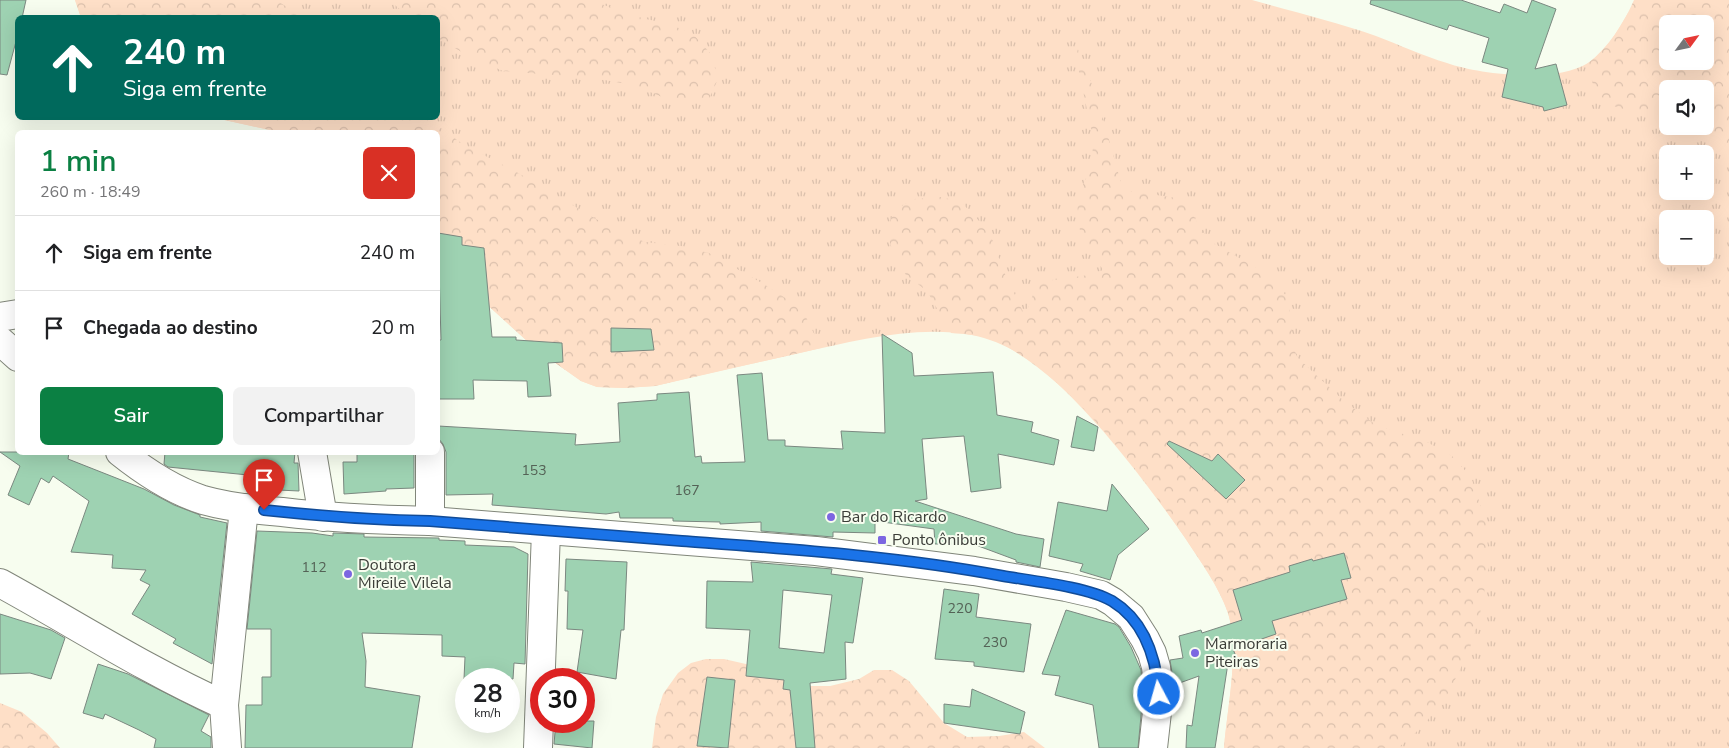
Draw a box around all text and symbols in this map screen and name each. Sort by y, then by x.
north arrow [1659,15,1714,70]
map controls [1659,15,1714,265]
text: 240 m [123,29,226,76]
icon: ahead [40,35,105,100]
text: Siga em frente [123,74,267,104]
button: sound [1659,80,1714,135]
text: 1 min [40,141,116,182]
button: + [1659,145,1714,200]
button: close [363,147,415,199]
text: 260 m · 18:49 [40,181,141,203]
button: − [1659,210,1714,265]
icon: ahead [40,239,68,267]
text: Siga em frente [83,240,212,266]
text: 240 m [360,240,415,266]
icon: arrive [40,314,68,342]
text: Chegada ao destino [83,315,258,341]
text: 20 m [371,315,415,341]
button: Sair [40,387,223,445]
button: Compartilhar [233,387,415,445]
pin [243,459,285,510]
house number: 153 [521,461,547,480]
icon: arrive [250,466,278,494]
house number: 167 [674,481,700,500]
place label: Bar do Ricardo [841,506,947,528]
marker: Bar do Ricardo [825,511,837,523]
place label: Ponto ônibus [892,529,986,551]
marker: Ponto ônibus [876,534,888,546]
place label: Doutora Mireile Vilela [358,554,452,594]
house number: 112 [301,558,327,577]
marker: Doutora Mireile Vilela [342,568,354,580]
house number: 220 [947,599,973,618]
house number: 230 [982,633,1008,652]
place label: Marmoraria Piteiras [1205,633,1288,673]
marker: Marmoraria Piteiras [1189,647,1201,659]
position arrow [1132,667,1184,719]
speed limit sign: 30 [530,668,595,733]
text: 28 [472,677,503,711]
text: km/h [474,705,501,721]

